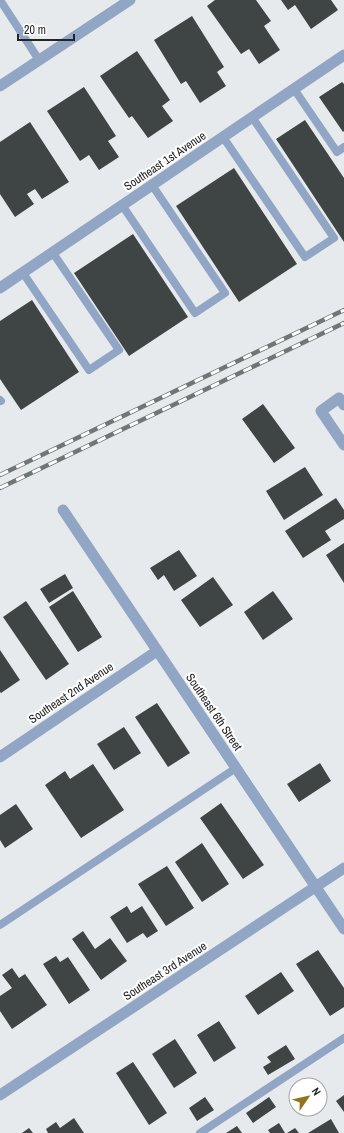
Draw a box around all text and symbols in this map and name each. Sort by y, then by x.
scale bar [18,16,74,42]
text: 20 m [24,22,46,38]
street label: Southeast 1st Avenue [121,128,209,194]
street label: Southeast 2nd Avenue [26,659,116,727]
street label: Southeast 6th Street [182,670,246,754]
street label: Southeast 3rd Avenue [120,938,210,1004]
north arrow [288,1077,328,1117]
text: N [309,1085,324,1098]

